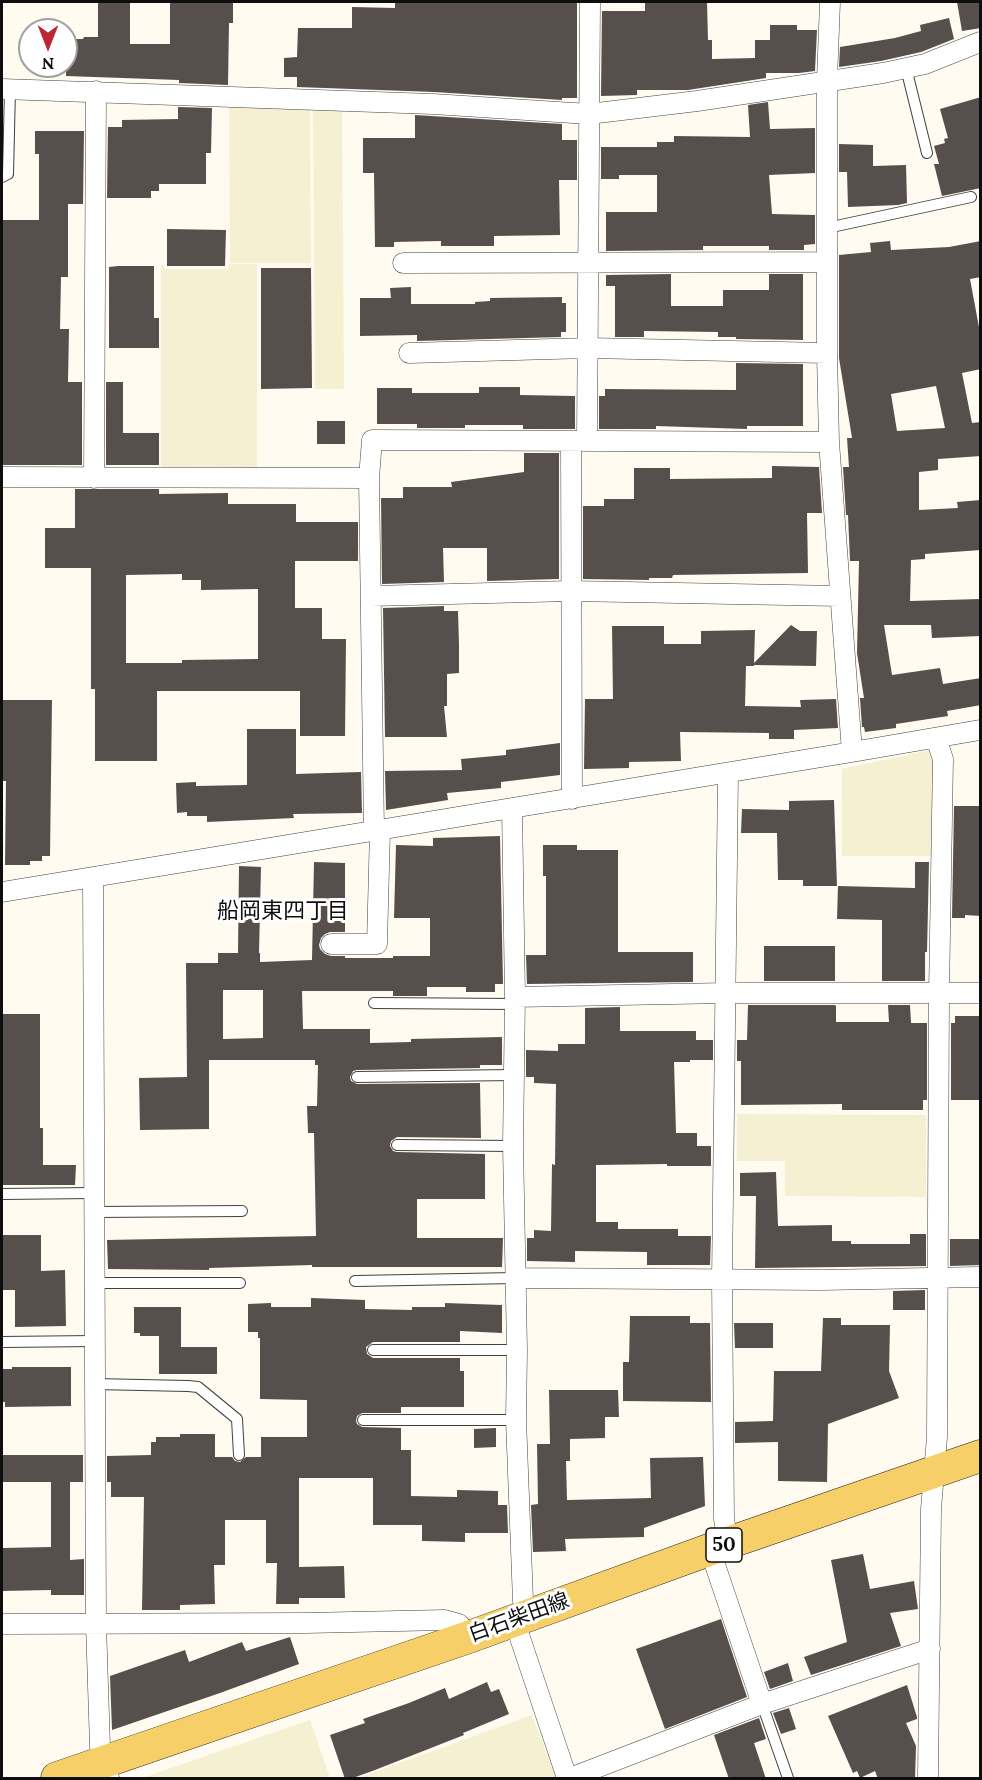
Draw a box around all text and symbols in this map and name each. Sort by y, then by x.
north arrow [18,18,78,78]
text: N [42,54,54,74]
district label: 船岡東四丁目 [217,899,349,925]
road number: 50 [706,1528,742,1562]
street label: 白石柴田線 [465,1588,573,1648]

